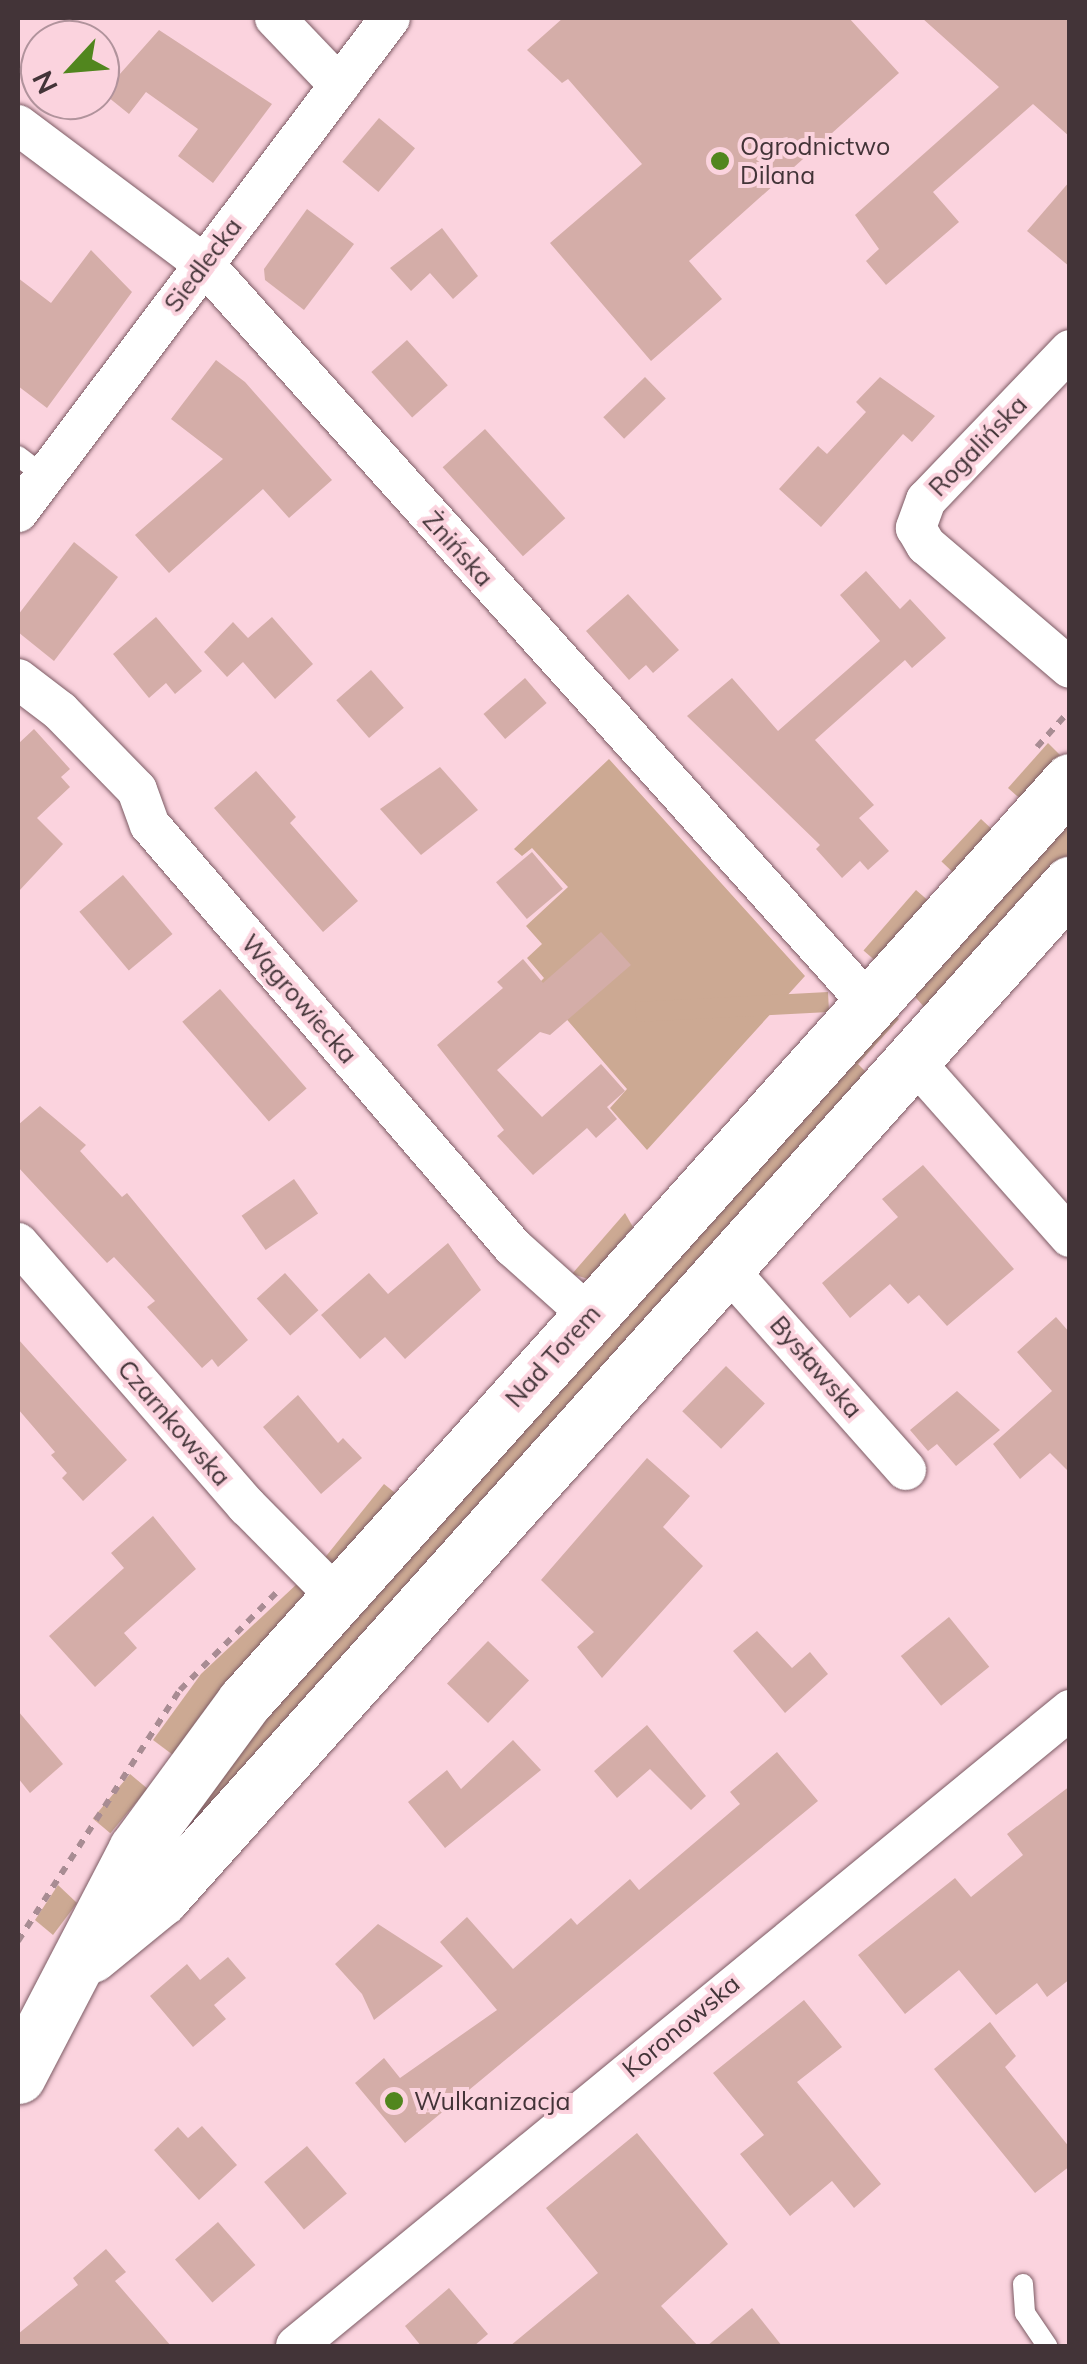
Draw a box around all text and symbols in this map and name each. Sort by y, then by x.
north arrow [20,20,120,120]
text: N [24,65,65,100]
place label: Ogrodnictwo Dilana [740,132,890,191]
marker: Ogrodnictwo Dilana [709,150,731,172]
street label: Siedlecka [158,212,248,318]
street label: Rogalińska [923,390,1033,502]
street label: Żnińska [417,505,499,593]
street label: Wągrowiecka [235,928,363,1070]
street label: Nad Torem [499,1299,607,1413]
street label: Bysławska [764,1310,868,1424]
street label: Czarnkowska [111,1354,237,1492]
street label: Koronowska [616,1968,746,2084]
place label: Wulkanizacja [414,2086,570,2116]
marker: Wulkanizacja [383,2090,405,2112]

